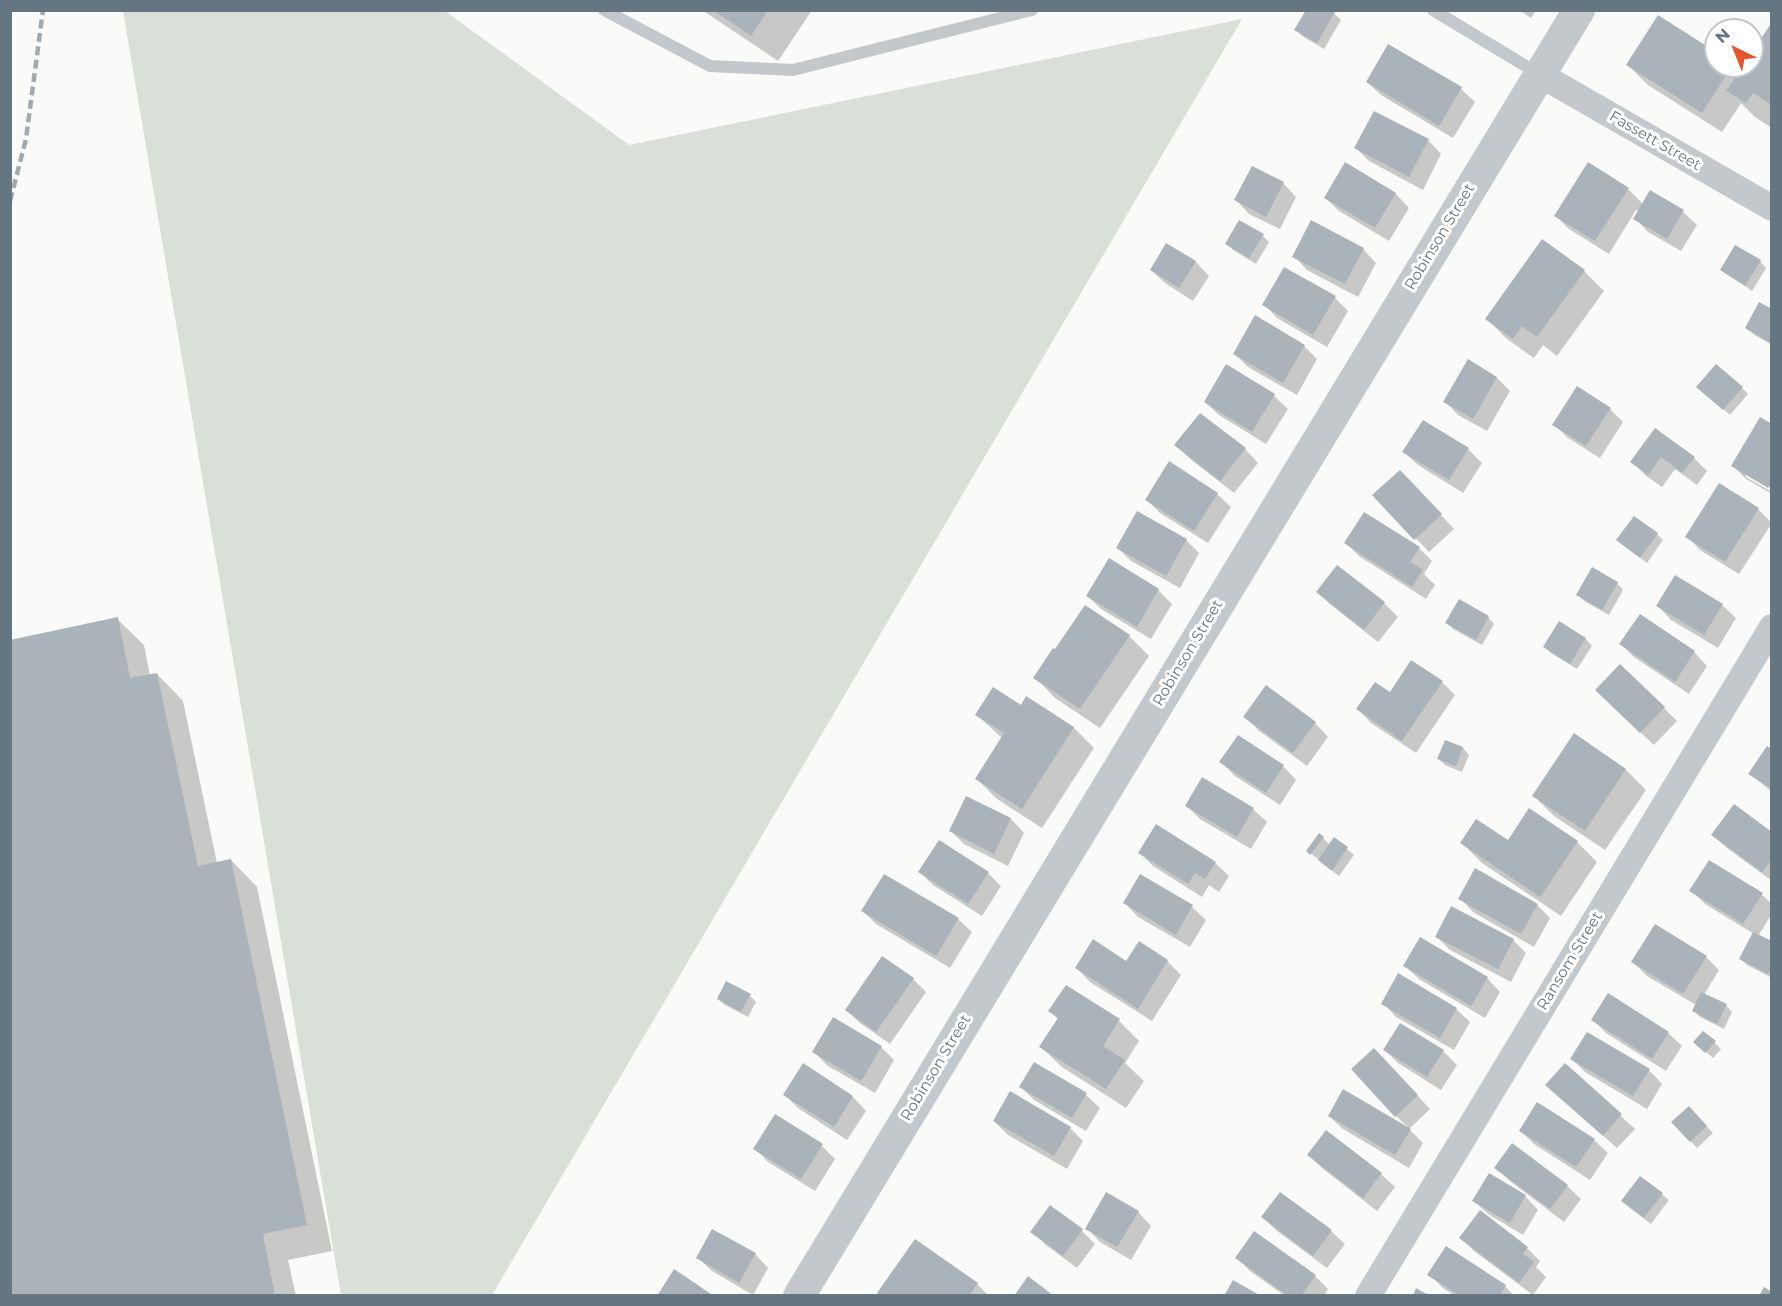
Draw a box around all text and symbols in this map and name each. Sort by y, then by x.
north arrow [1704,18,1764,78]
text: N [1712,25,1734,47]
street label: Fassett Street [1606,107,1704,175]
street label: Robinson Street [1401,181,1479,293]
street label: Robinson Street [1149,597,1227,709]
street label: Ransom Street [1534,909,1606,1013]
street label: Robinson Street [897,1012,975,1124]

